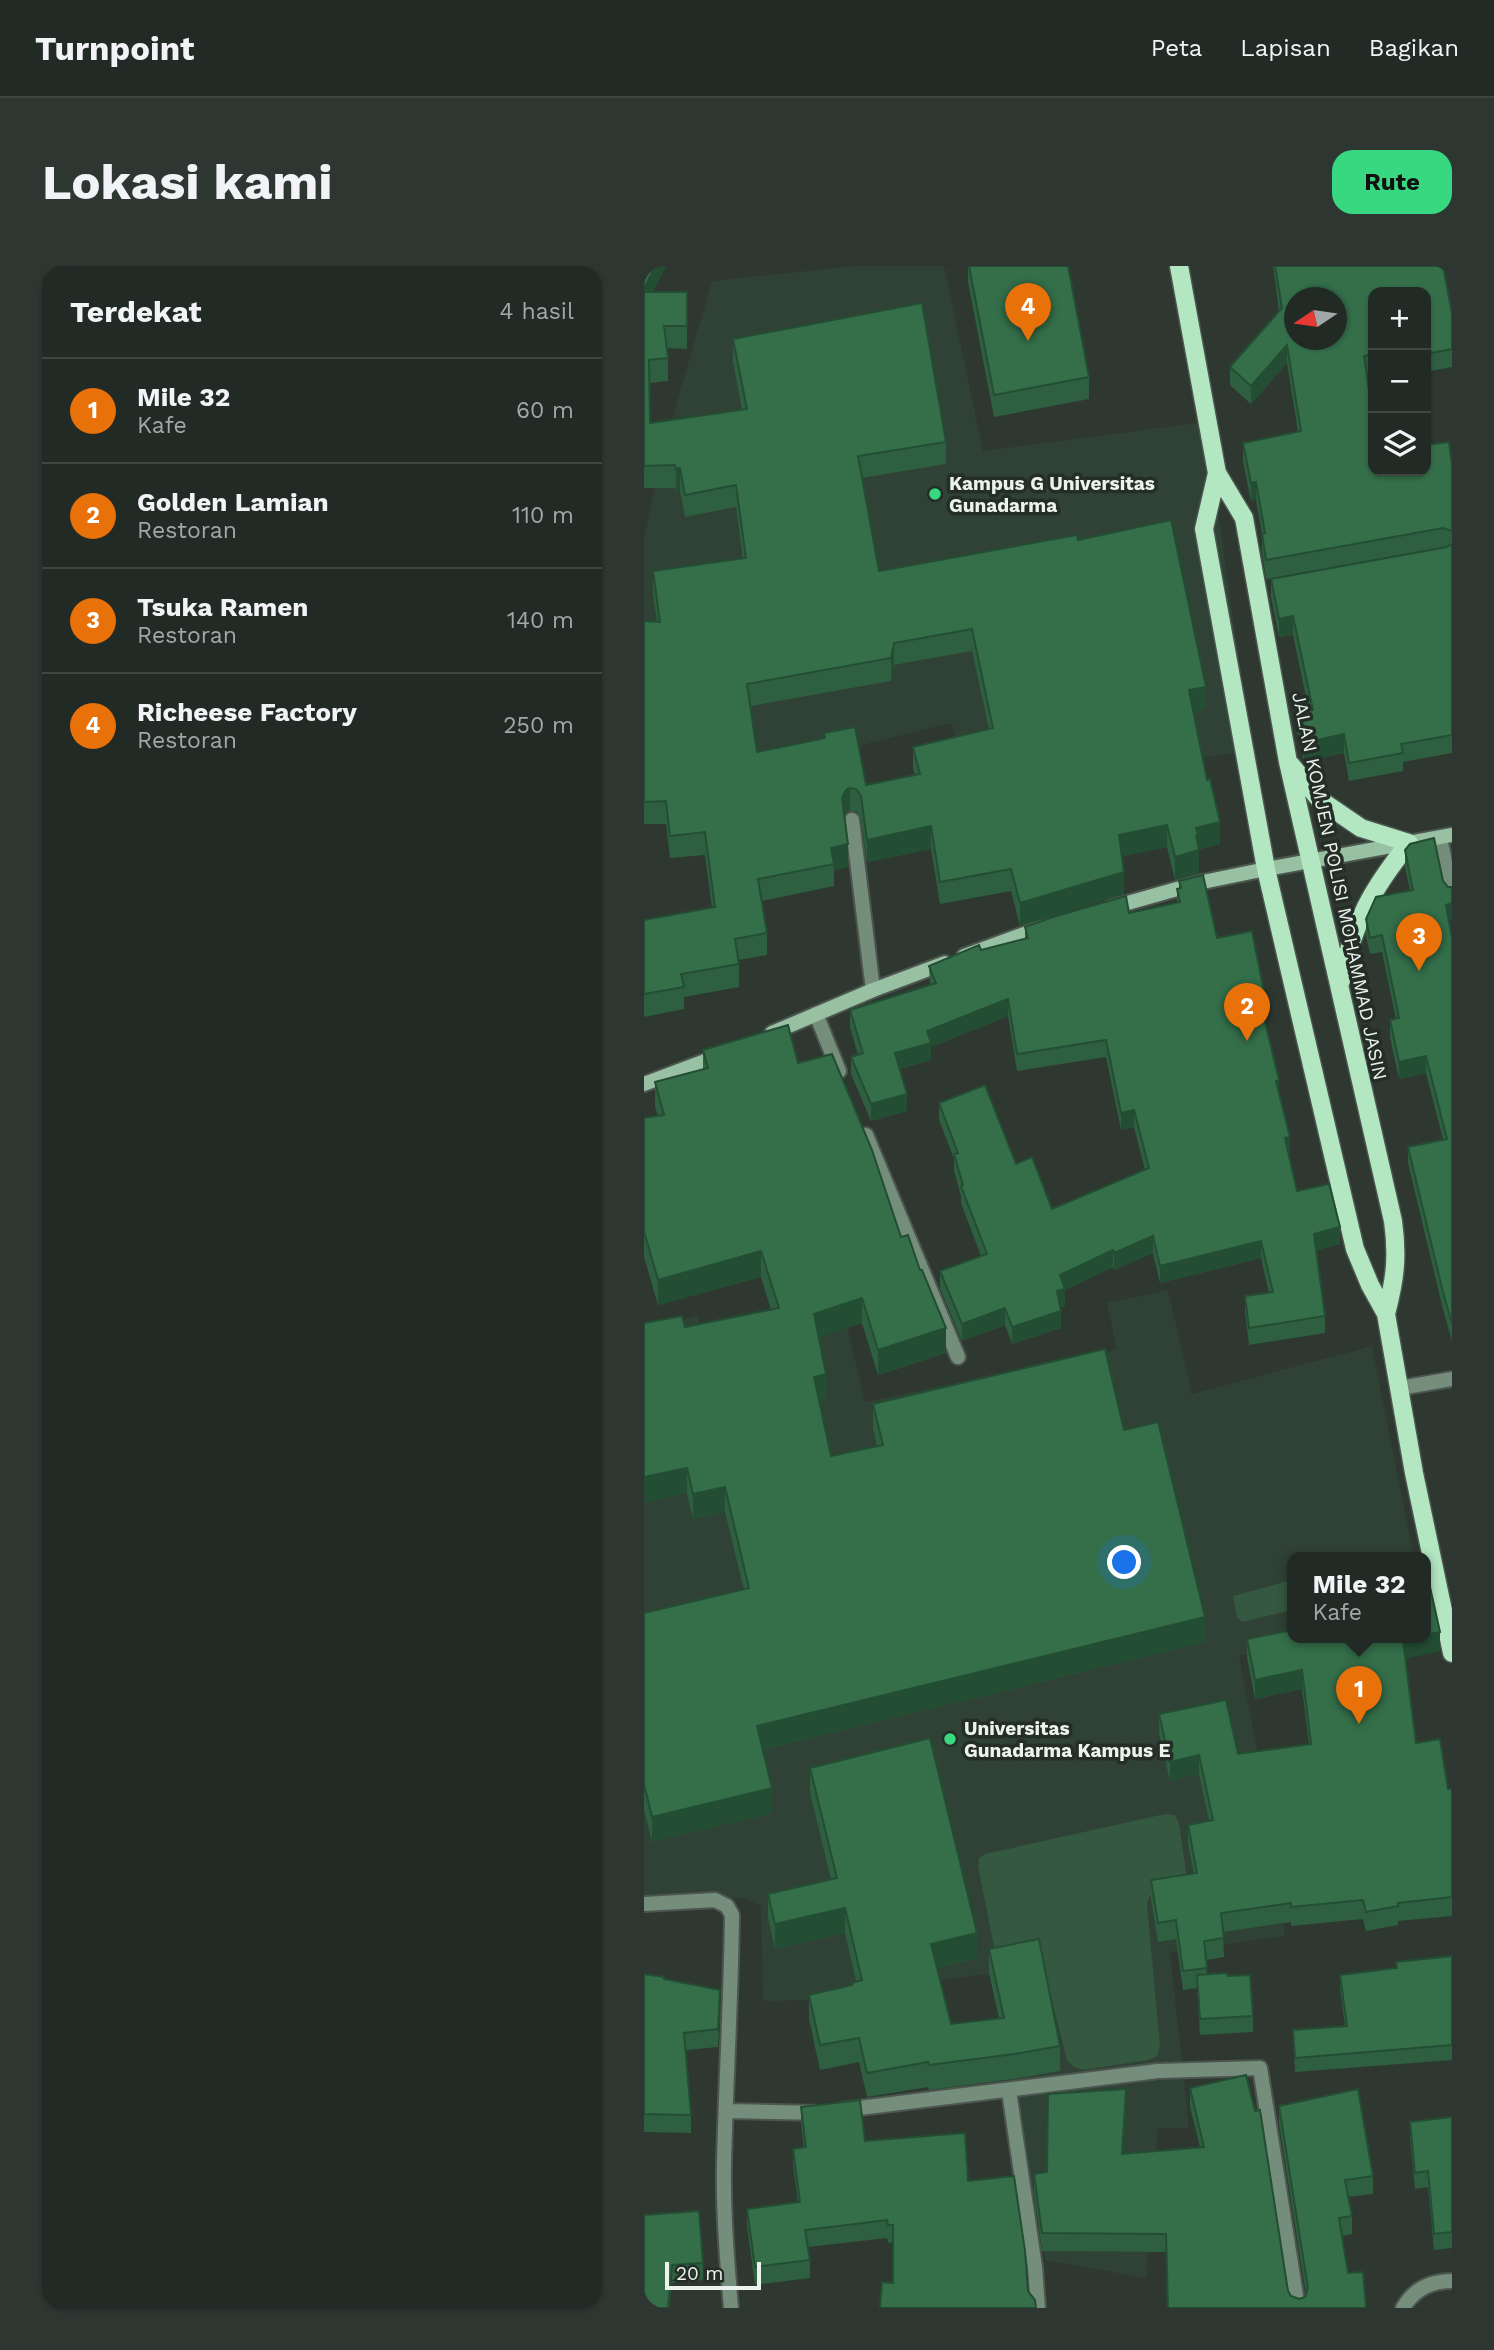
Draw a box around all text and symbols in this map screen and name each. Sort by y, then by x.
text: Turnpoint [35,29,194,68]
text: Peta [1151,34,1202,62]
text: Lapisan [1240,34,1331,62]
text: Bagikan [1369,34,1459,62]
button: Rute [1332,150,1452,214]
text: Lokasi kami [42,153,333,211]
pin: 4 [1005,283,1051,341]
north arrow [1284,287,1347,350]
map controls [1368,287,1431,476]
button: + [1368,287,1431,350]
text: Terdekat [70,294,202,329]
text: 4 hasil [500,298,574,325]
button: − [1368,350,1431,413]
text: Mile 32 [137,382,230,412]
text: 1 [88,397,98,424]
text: 60 m [516,397,574,424]
text: Kafe [137,412,187,439]
button: layers [1368,413,1431,476]
place label: Kampus G Universitas Gunadarma [949,472,1155,517]
marker: Kampus G Universitas Gunadarma [927,486,943,502]
text: Golden Lamian [137,487,329,517]
text: 2 [86,502,100,529]
text: 110 m [512,502,574,529]
text: Restoran [137,517,237,544]
text: Tsuka Ramen [137,592,308,622]
text: 3 [86,607,100,634]
text: 140 m [507,607,574,634]
text: Restoran [137,622,237,649]
street label: JALAN KOMJEN POLISI MOHAMMAD JASIN [1287,690,1392,1082]
text: Richeese Factory [137,697,357,727]
text: 4 [86,712,100,739]
text: 250 m [503,712,574,739]
text: Restoran [137,727,237,754]
pin: 3 [1396,913,1442,971]
pin: 2 [1224,983,1270,1041]
your location [1107,1545,1141,1579]
popup [1287,1552,1431,1643]
text: Mile 32 [1312,1569,1406,1599]
text: Kafe [1312,1599,1362,1626]
pin: 1 [1336,1666,1382,1724]
place label: Universitas Gunadarma Kampus E [964,1717,1171,1762]
marker: Universitas Gunadarma Kampus E [942,1731,958,1747]
scale bar [665,2259,761,2291]
text: 20 m [676,2262,723,2285]

